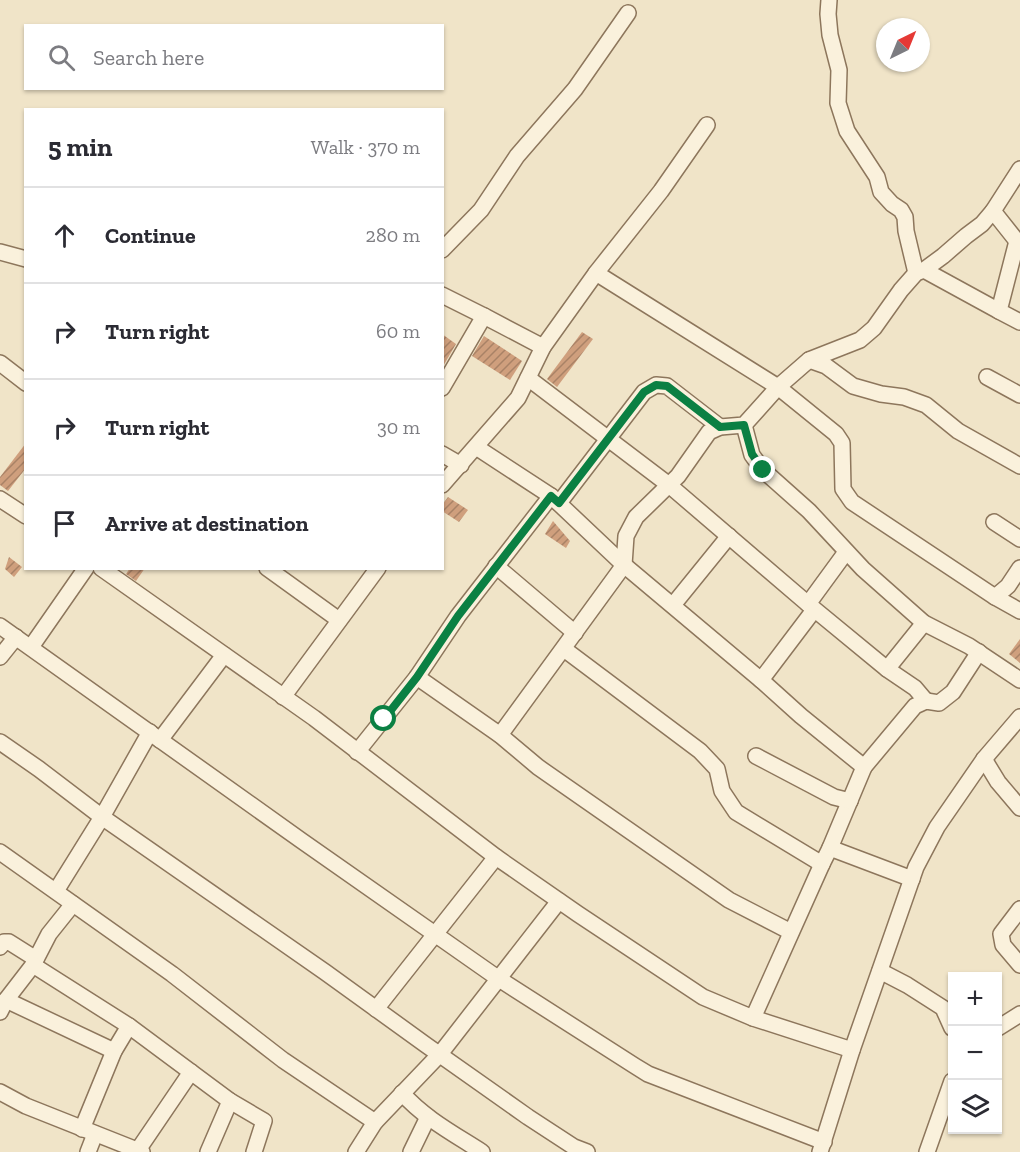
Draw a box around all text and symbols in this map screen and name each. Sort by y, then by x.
north arrow [876,18,930,72]
search box [24,24,444,90]
icon: search [45,41,78,74]
text: Search here [93,44,204,71]
text: 5 min [48,131,112,163]
text: Walk · 370 m [311,135,420,159]
icon: ahead [48,219,81,252]
text: Continue [105,222,196,249]
text: 280 m [366,223,420,247]
icon: right [48,315,81,348]
text: Turn right [105,318,209,345]
text: 60 m [376,319,420,343]
icon: right [48,411,81,444]
text: Turn right [105,414,209,441]
text: 30 m [377,415,420,439]
route end [749,456,775,482]
icon: arrive [48,507,81,540]
text: Arrive at destination [105,510,308,537]
route start [370,705,396,731]
map controls [948,972,1002,1134]
button: + [948,972,1002,1026]
button: − [948,1026,1002,1080]
button: layers [948,1080,1002,1134]

